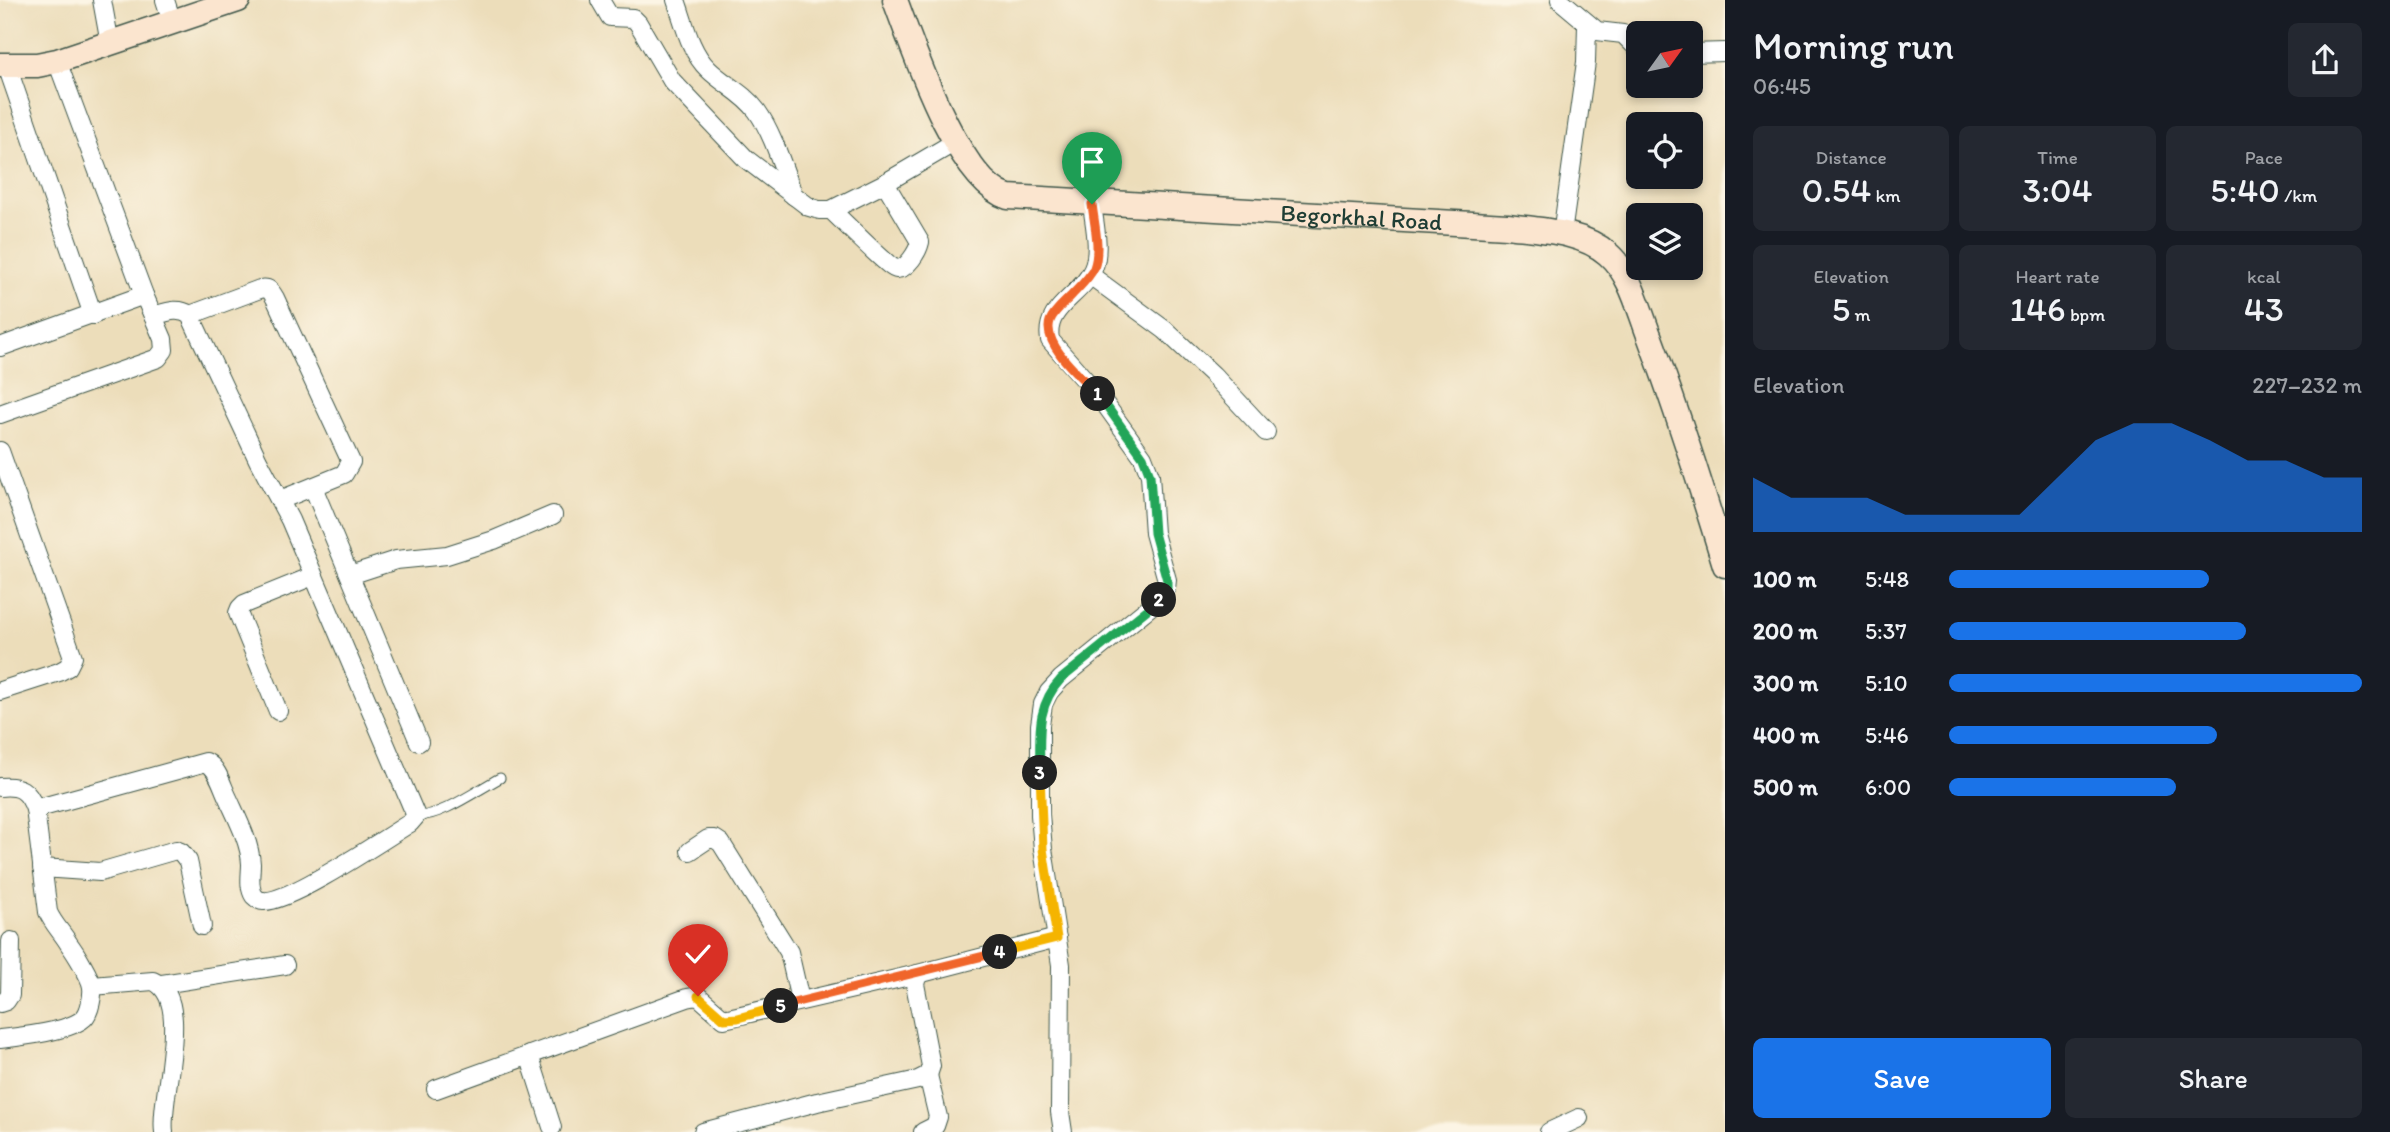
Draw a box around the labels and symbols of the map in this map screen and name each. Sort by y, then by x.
north arrow [1626,21,1703,98]
pin [1062,132,1122,204]
street label: Begorkhal Road [1280,198,1443,236]
pin: 1 [1080,376,1116,412]
pin: 2 [1142,582,1176,618]
pin: 3 [1023,756,1058,790]
pin [668,924,728,996]
pin: 4 [982,934,1018,970]
pin: 5 [764,988,798,1024]

